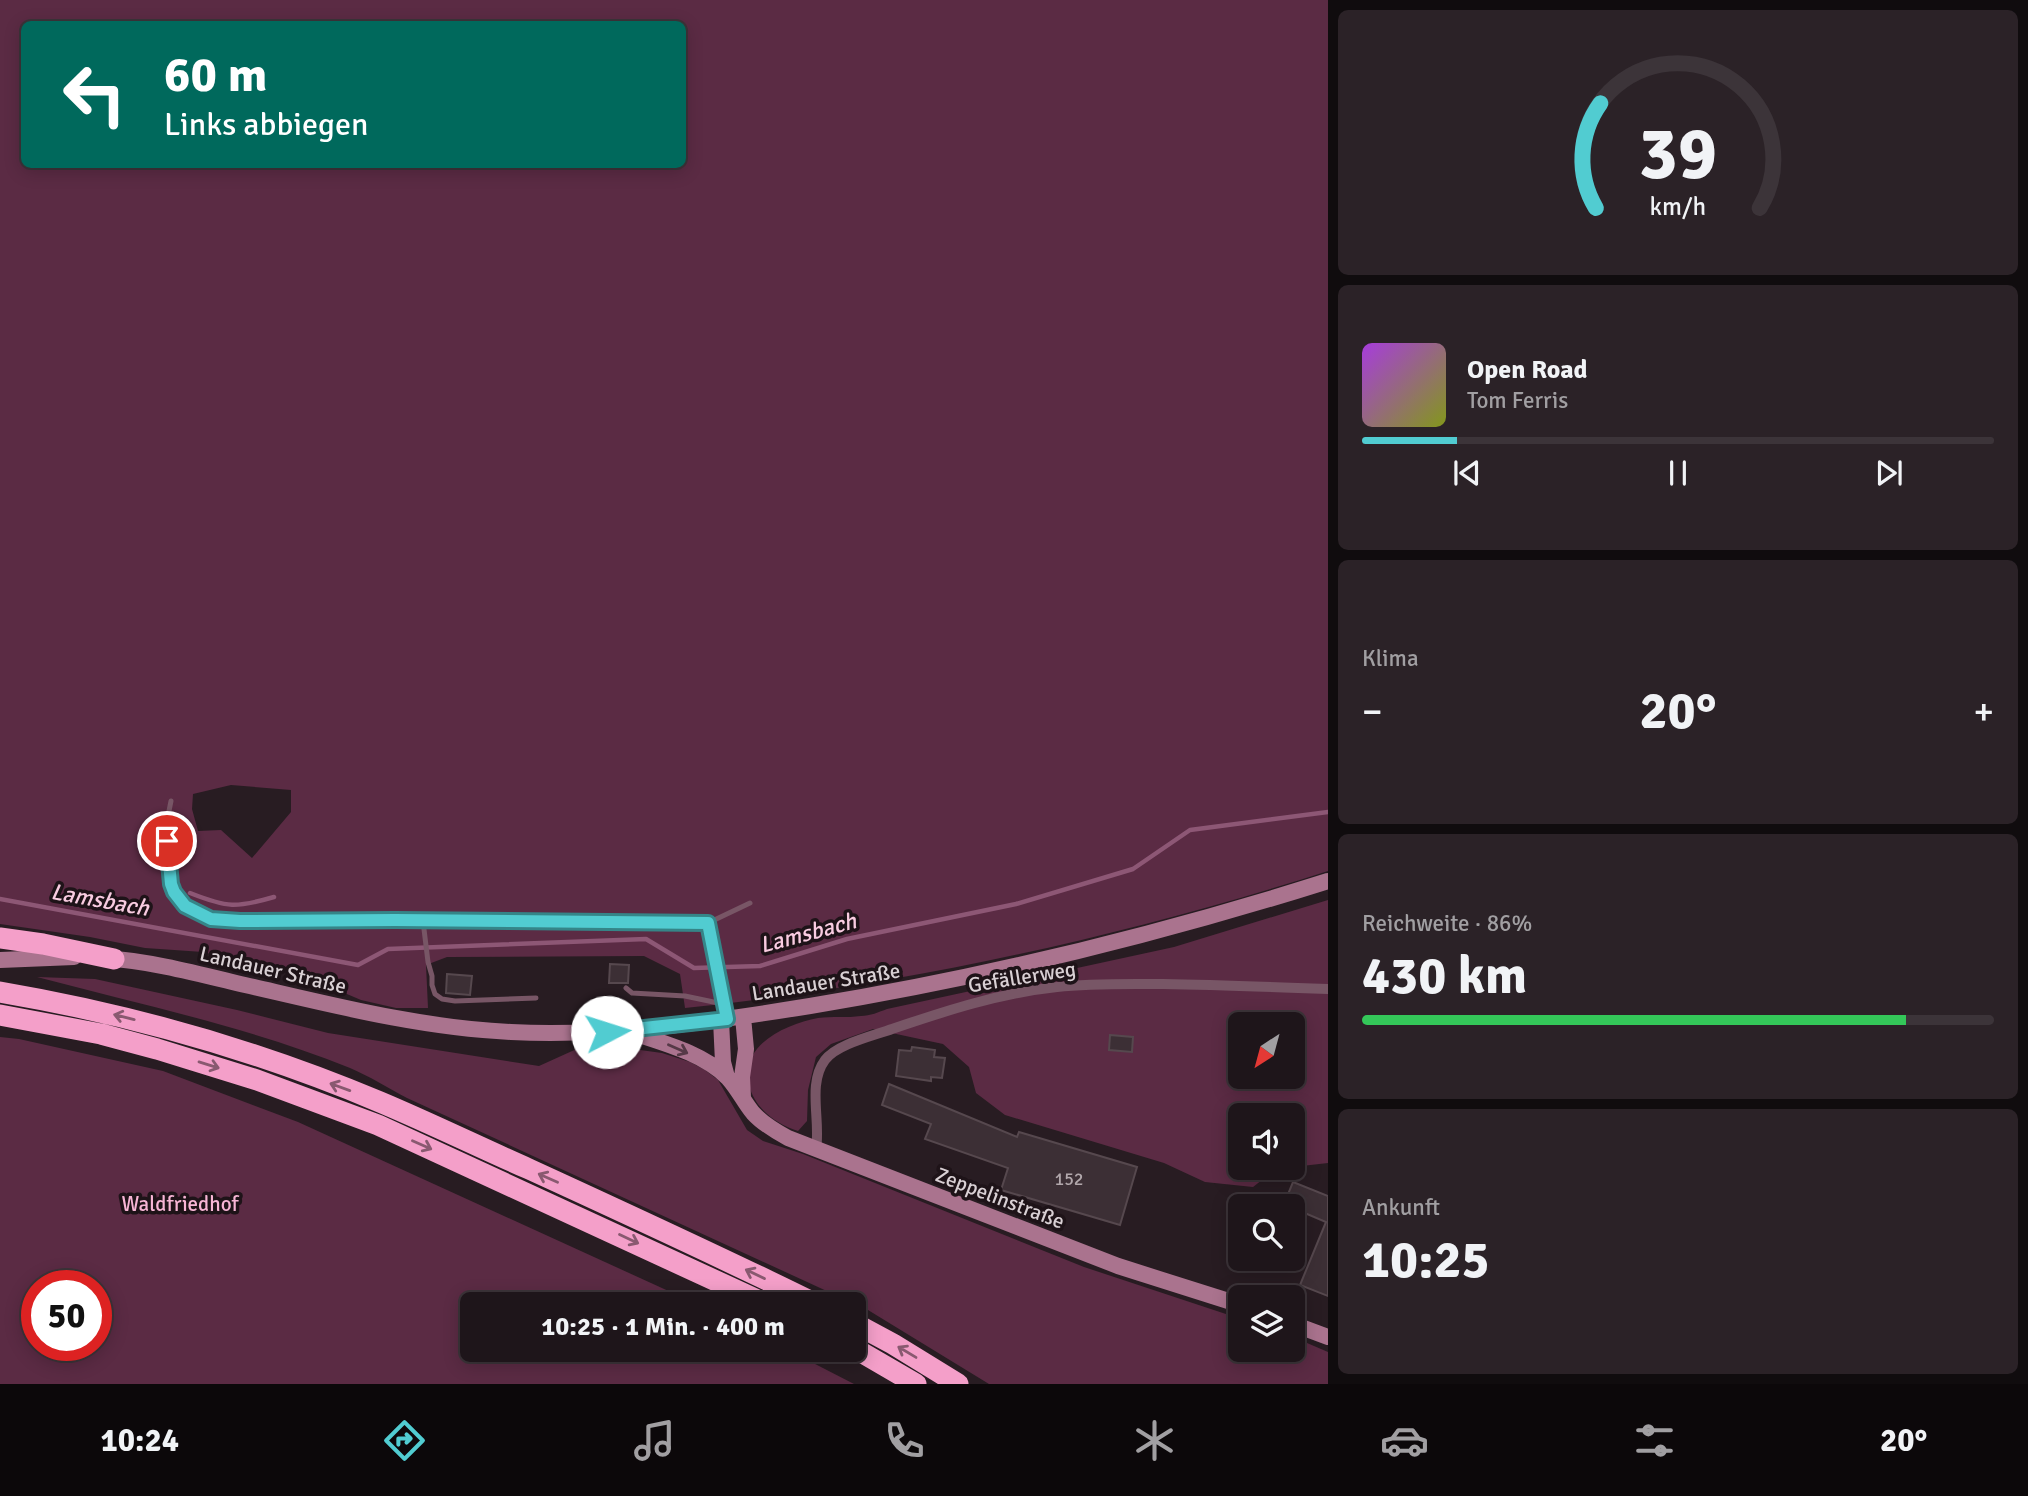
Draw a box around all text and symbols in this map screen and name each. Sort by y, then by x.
text: 60 m [164,45,267,105]
icon: left [49,49,140,140]
text: Links abbiegen [164,105,368,144]
text: 39 [1639,111,1717,200]
text: km/h [1650,191,1706,222]
text: Open Road [1467,354,1588,386]
text: Tom Ferris [1467,386,1568,415]
icon: previous [1448,454,1486,492]
icon: pause [1659,454,1697,492]
icon: next [1870,454,1908,492]
text: Klima [1362,644,1419,673]
text: 20° [1640,679,1716,743]
text: − [1362,688,1383,735]
text: + [1973,688,1994,735]
pin [137,811,197,871]
icon: arrive [148,822,186,860]
water label: Lamsbach [49,877,153,923]
water label: Lamsbach [756,906,861,960]
text: Reichweite · 86% [1362,909,1532,938]
street label: Landauer Straße [197,940,349,1000]
text: 430 km [1362,944,1527,1008]
street label: Gefällerweg [966,956,1078,998]
street label: Landauer Straße [750,957,902,1007]
position arrow [570,995,644,1069]
one-way arrow [113,1010,136,1023]
north arrow [1228,1012,1306,1088]
map controls [1228,1012,1305,1362]
one-way arrow [667,1043,688,1056]
one-way arrow [198,1059,220,1072]
one-way arrow [330,1080,351,1092]
button: sound [1228,1103,1305,1180]
one-way arrow [411,1139,432,1152]
street label: Zeppelinstraße [932,1161,1068,1235]
house number: 152 [1054,1168,1084,1190]
one-way arrow [538,1171,560,1184]
park label: Waldfriedhof [122,1191,239,1217]
text: Ankunft [1362,1193,1440,1222]
button: search [1228,1194,1305,1271]
text: 10:25 [1362,1228,1490,1292]
one-way arrow [618,1233,639,1247]
one-way arrow [745,1266,766,1280]
speed limit sign: 50 [21,1270,112,1361]
button: layers [1228,1285,1305,1362]
text: 10:25 · 1 Min. · 400 m [541,1311,785,1343]
one-way arrow [897,1345,917,1359]
icon: directions [380,1416,429,1465]
icon: music [630,1416,679,1465]
icon: phone [880,1416,929,1465]
icon: climate [1130,1416,1179,1465]
icon: car [1380,1416,1429,1465]
icon: filters [1630,1416,1679,1465]
text: 10:24 [101,1421,179,1460]
text: 20° [1880,1421,1927,1460]

